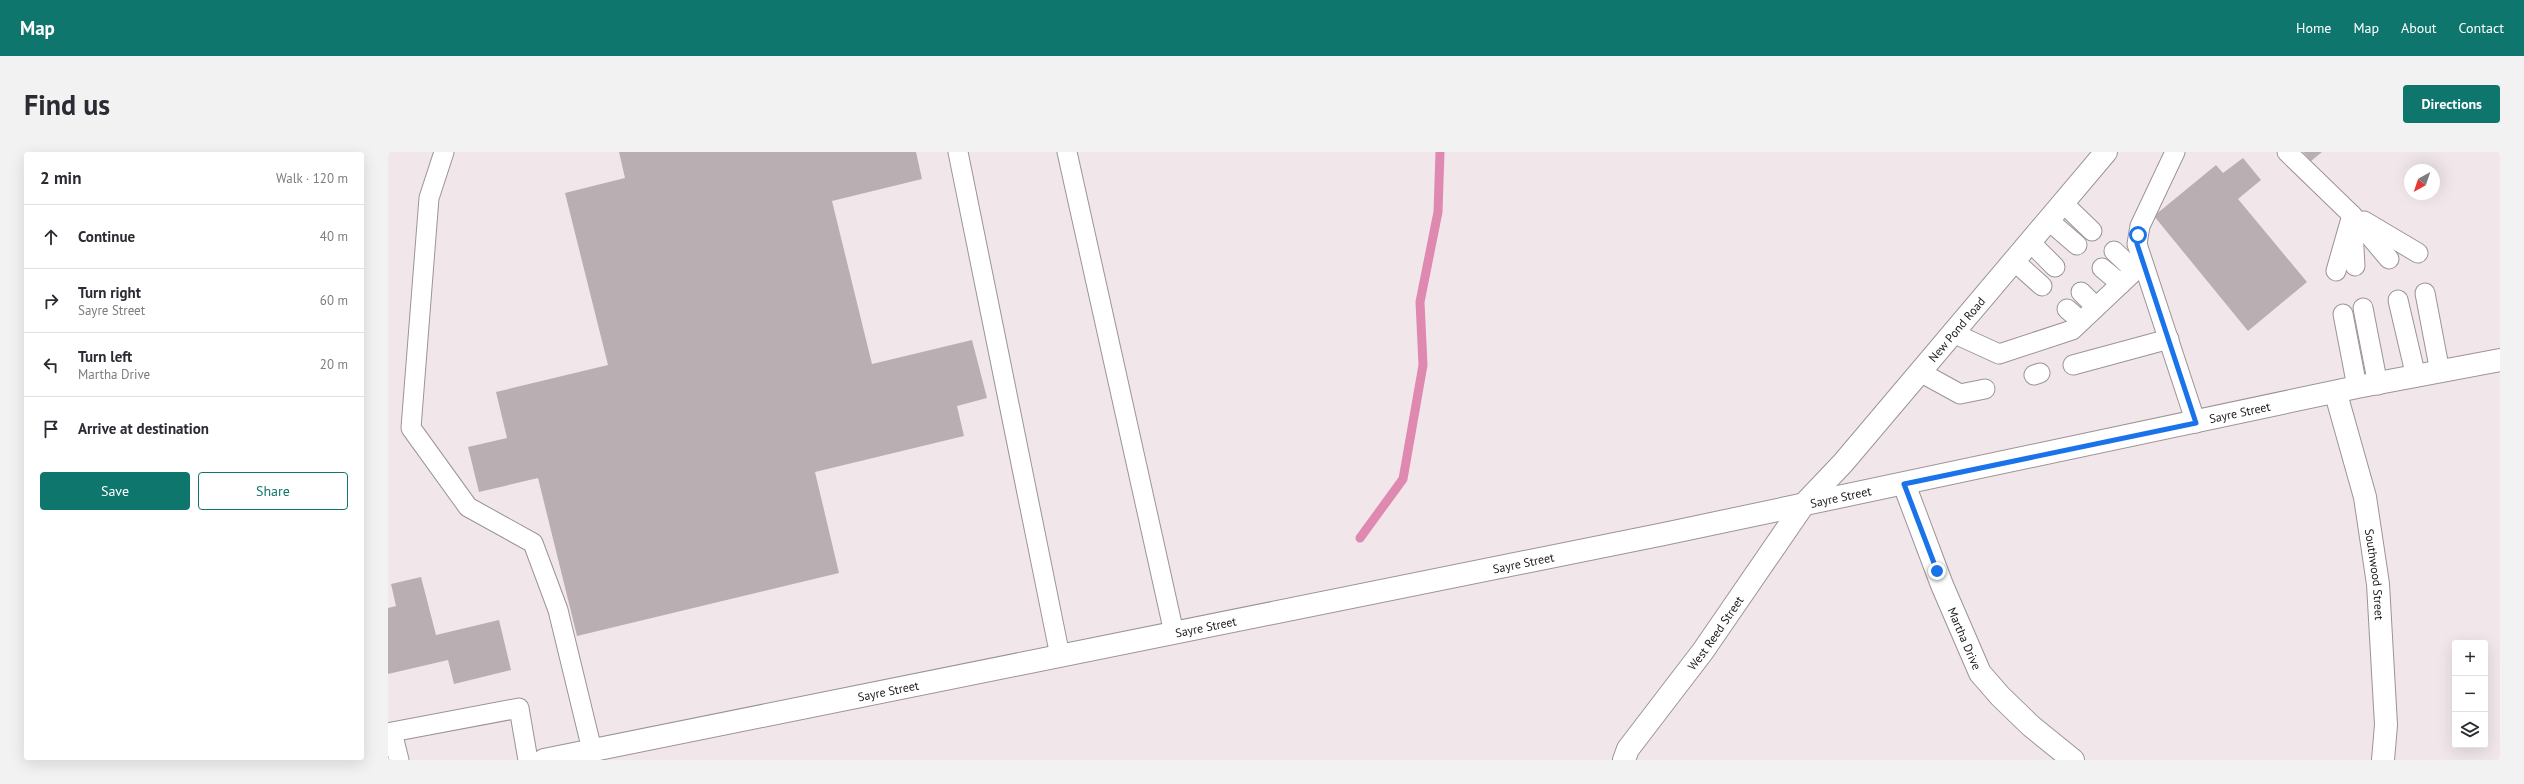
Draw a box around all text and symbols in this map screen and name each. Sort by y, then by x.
text: Map [20,16,55,40]
text: Home [2296,19,2331,37]
text: Map [2353,19,2379,37]
text: About [2401,19,2437,37]
text: Contact [2459,19,2504,37]
button: Directions [2403,85,2500,123]
text: Find us [24,86,110,123]
north arrow [2404,164,2440,200]
text: 2 min [40,167,81,189]
text: Walk · 120 m [276,170,348,187]
icon: ahead [40,226,62,248]
route start [2129,226,2147,244]
text: Continue [78,227,135,246]
text: 40 m [320,228,348,245]
text: Turn right [78,283,141,302]
icon: right [40,290,62,312]
text: 60 m [320,292,348,309]
street label: New Pond Road [1925,294,1988,365]
text: Sayre Street [78,302,145,319]
text: Turn left [78,347,132,366]
icon: left [40,354,62,376]
text: 20 m [320,356,348,373]
text: Martha Drive [78,366,150,383]
street label: Sayre Street [2208,398,2272,426]
icon: arrive [40,418,62,440]
text: Arrive at destination [78,419,209,438]
button: Save [40,472,190,510]
button: Share [198,472,348,510]
street label: Sayre Street [1809,483,1872,510]
street label: Southwood Street [2362,528,2388,620]
street label: Sayre Street [1491,549,1555,576]
route end [1928,562,1946,580]
street label: West Reed Street [1684,593,1746,673]
street label: Martha Drive [1945,605,1985,672]
street label: Sayre Street [1174,613,1238,640]
map controls [2452,640,2488,748]
button: + [2452,640,2488,676]
button: − [2452,676,2488,712]
street label: Sayre Street [856,677,920,704]
button: layers [2452,712,2488,748]

